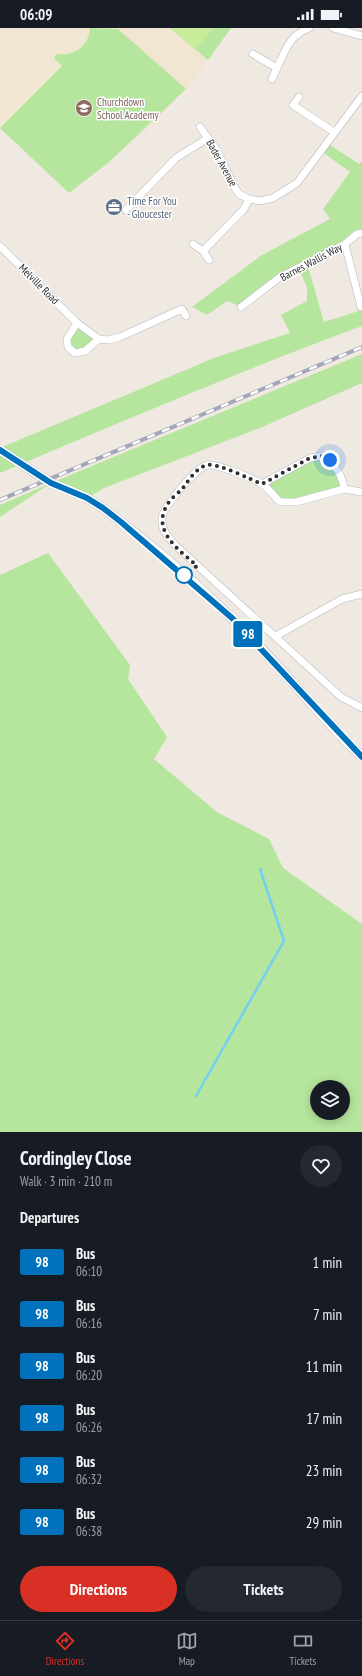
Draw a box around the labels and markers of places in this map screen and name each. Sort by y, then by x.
place label: Churchdown School Academy [97,95,159,122]
school or university icon: Churchdown School Academy [74,98,94,118]
place label: Time For You - Gloucester [127,194,177,221]
office icon: Time For You - Gloucester [104,197,124,217]
unlabelled marker [175,566,193,584]

